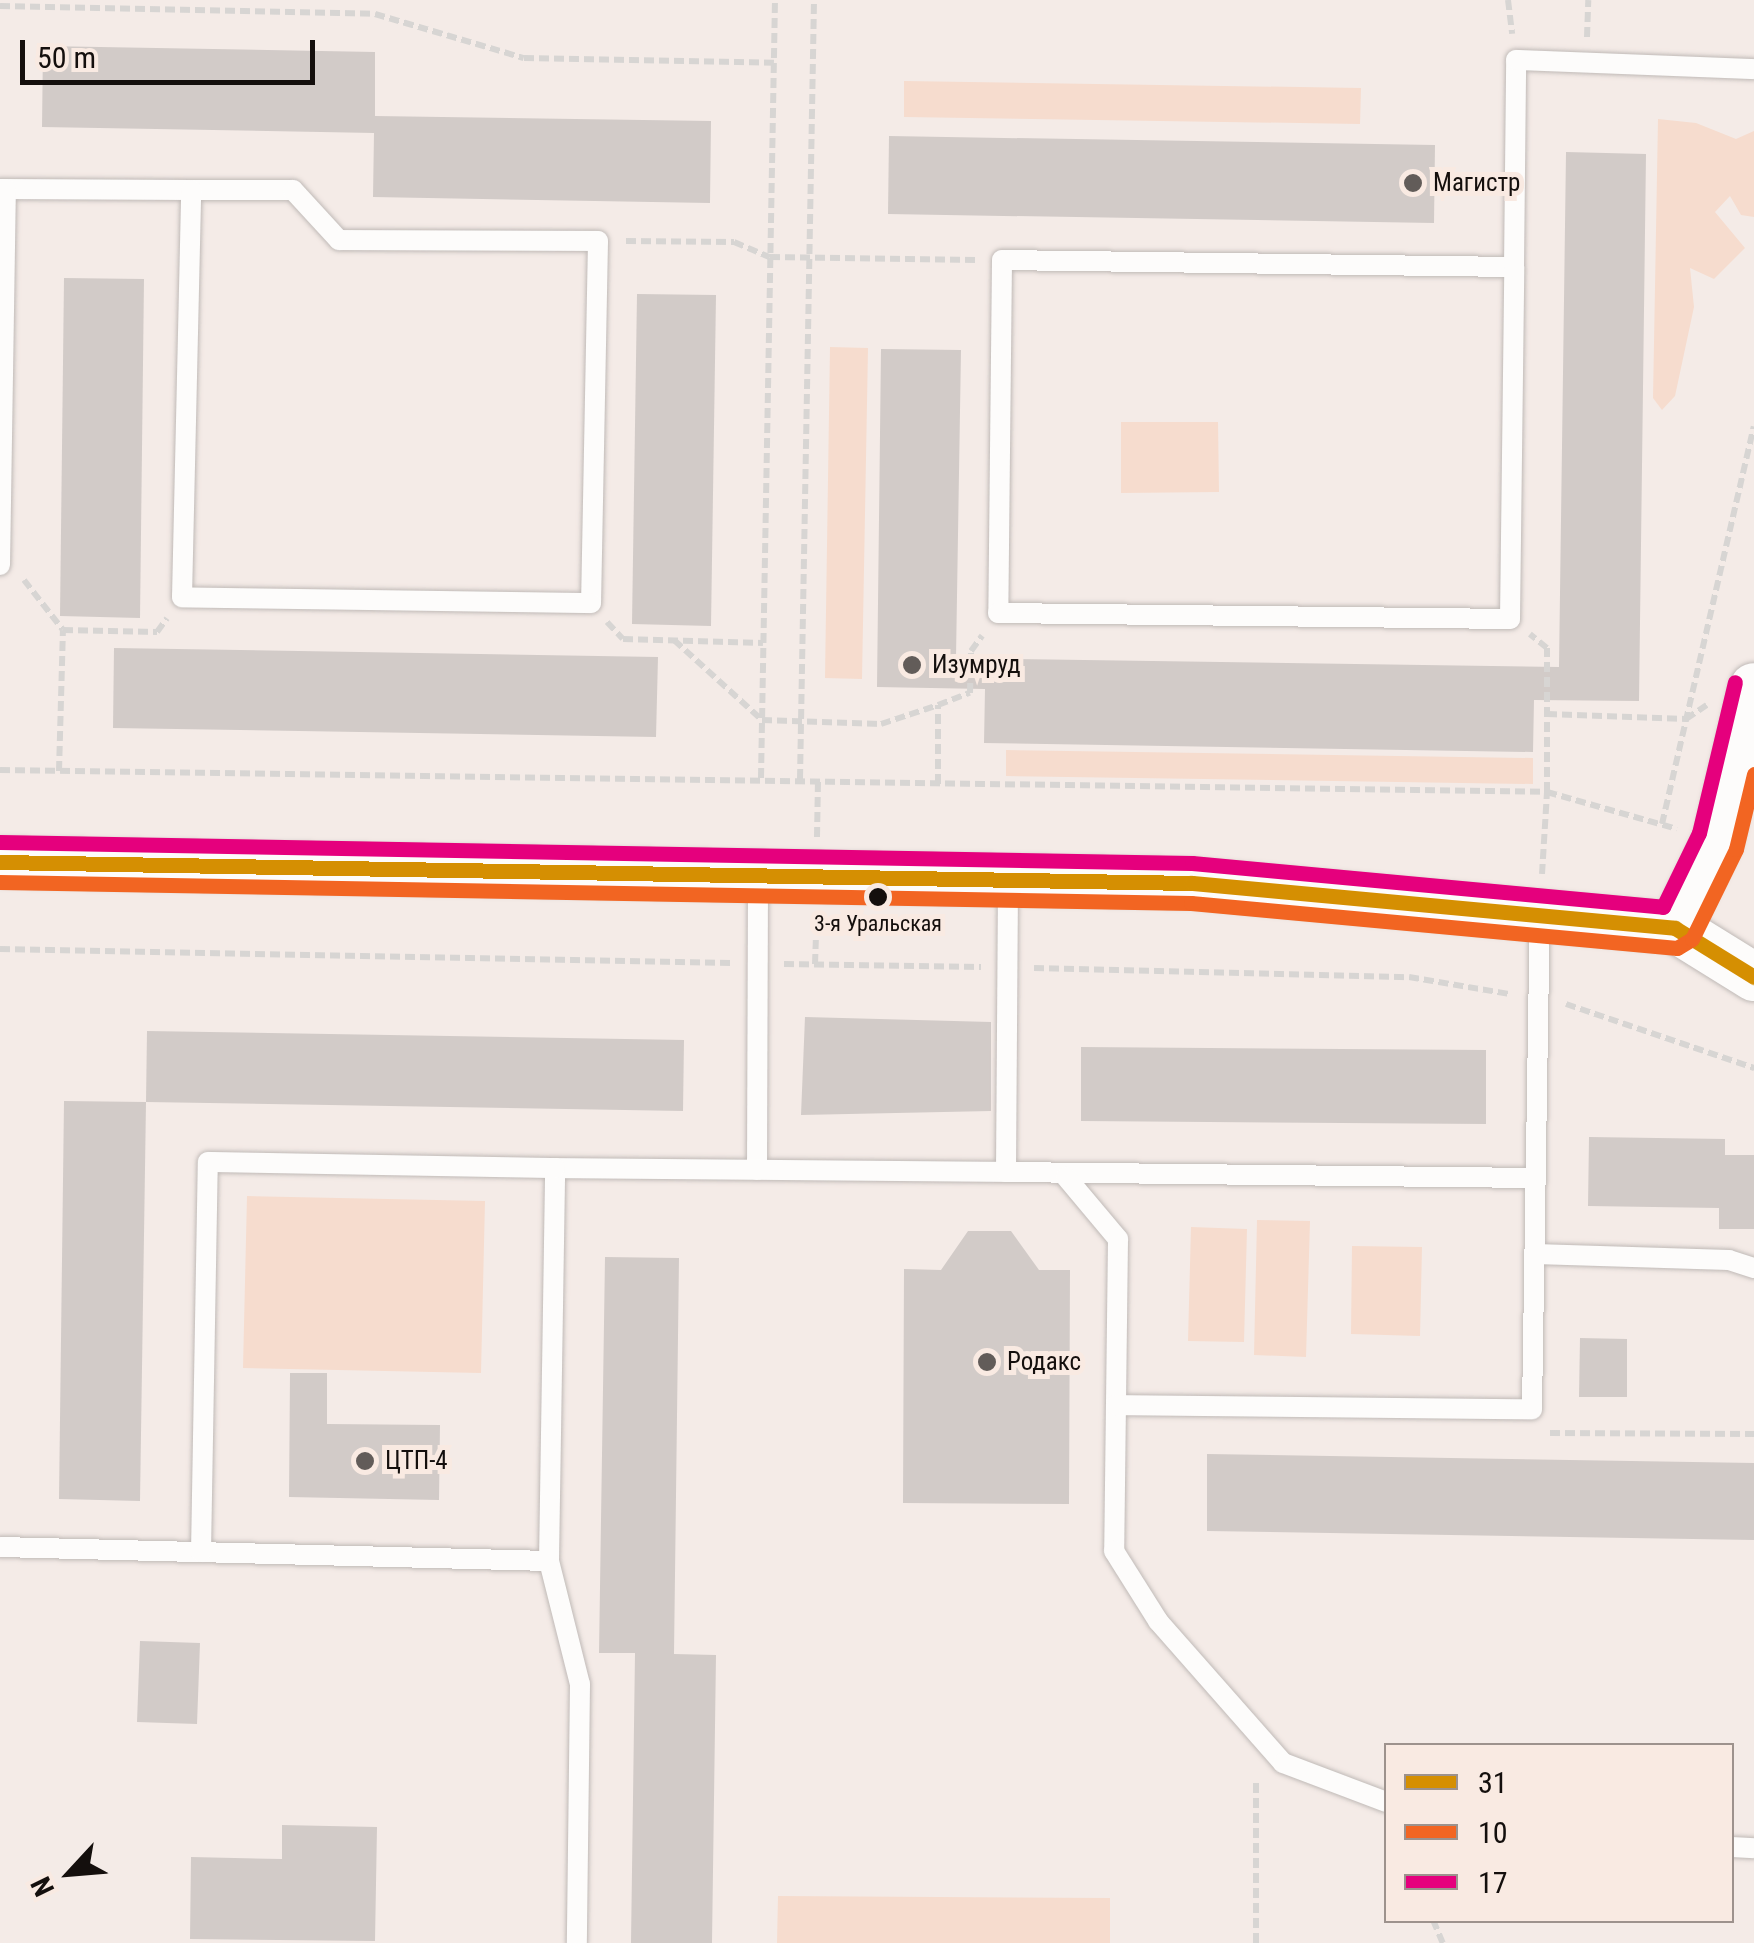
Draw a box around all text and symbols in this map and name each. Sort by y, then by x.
scale bar [25,20,320,82]
text: 50 m [37,40,96,75]
place label: Магистр [1433,168,1520,198]
marker: Магистр [1402,172,1424,194]
place label: Изумруд [932,650,1021,680]
marker: Изумруд [901,654,923,676]
marker: 3-я Уральская [868,887,888,907]
place label: 3-я Уральская [814,911,942,937]
place label: Родакс [1007,1347,1081,1377]
marker: Родакс [976,1351,998,1373]
place label: ЦТП-4 [385,1446,448,1476]
marker: ЦТП-4 [354,1450,376,1472]
legend [1384,1743,1734,1923]
text: 31 [1478,1765,1508,1800]
text: 10 [1478,1815,1508,1850]
north arrow [20,1823,120,1923]
text: 17 [1478,1865,1508,1900]
text: N [24,1871,61,1901]

